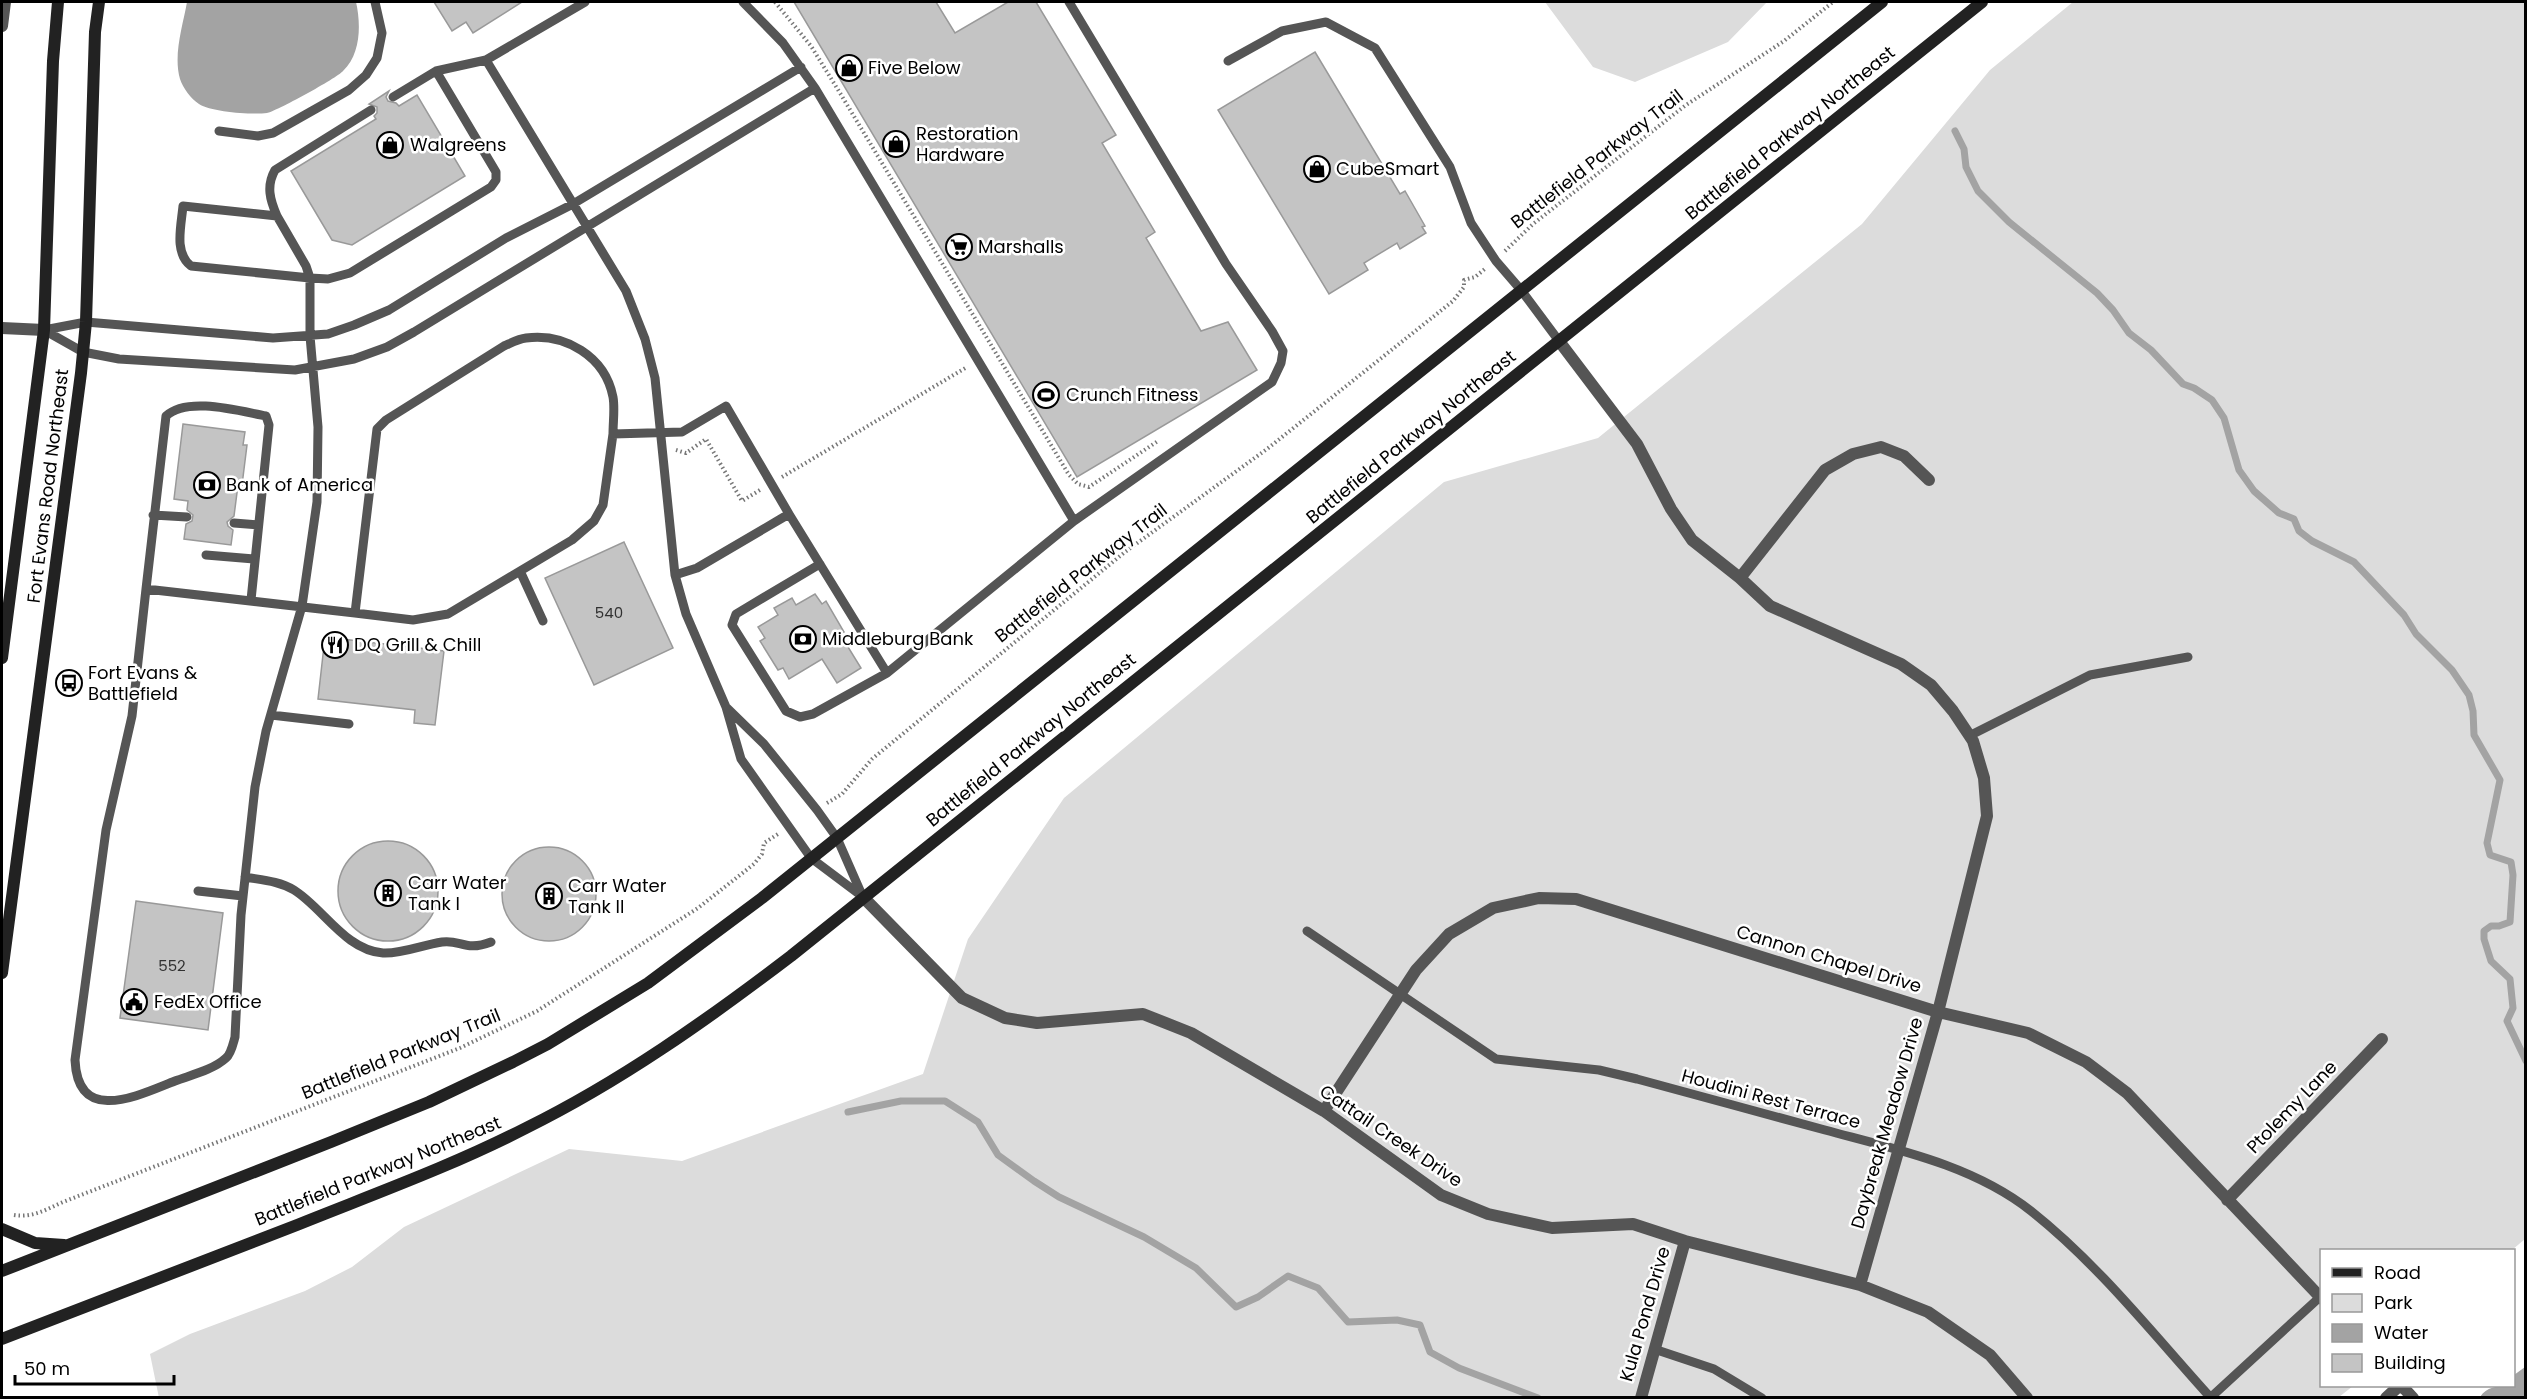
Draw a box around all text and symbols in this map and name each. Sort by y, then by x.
street label: Battlefield Parkway Northeast [1679,40,1900,225]
shop icon: Five Below [834,53,864,83]
place label: Five Below [868,55,961,80]
street label: Battlefield Parkway Trail [1505,83,1688,234]
place label: Restoration Hardware [916,121,1018,167]
shop icon: Restoration Hardware [881,129,911,159]
shop icon: Walgreens [375,130,405,160]
place label: Walgreens [410,132,506,157]
shop icon: CubeSmart [1302,154,1332,184]
place label: CubeSmart [1336,156,1439,181]
supermarket icon: Marshalls [944,232,974,262]
place label: Marshalls [978,234,1064,259]
street label: Battlefield Parkway Northeast [1300,344,1521,529]
street label: Fort Evans Road Northeast [21,367,74,604]
sports icon: Crunch Fitness [1031,380,1061,410]
place label: Crunch Fitness [1066,382,1198,407]
bank icon: Bank of America [192,470,222,500]
place label: Bank of America [226,472,373,497]
street label: Battlefield Parkway Trail [989,497,1172,648]
house number: 540 [595,602,623,623]
bank icon: Middleburg Bank [788,624,818,654]
place label: Middleburg Bank [822,626,974,651]
restaurant icon: DQ Grill & Chill [320,630,350,660]
place label: DQ Grill & Chill [354,632,481,657]
street label: Battlefield Parkway Northeast [920,647,1141,832]
place label: Fort Evans & Battlefield [88,660,198,706]
bus stop icon: Fort Evans & Battlefield [54,668,84,698]
place label: Carr Water Tank I [408,870,507,916]
place label: Carr Water Tank II [568,873,667,919]
building icon: Carr Water Tank I [373,878,403,908]
building icon: Carr Water Tank II [534,881,564,911]
street label: Cannon Chapel Drive [1734,918,1925,999]
house number: 552 [158,955,186,976]
public building icon: FedEx Office [119,987,149,1017]
place label: FedEx Office [154,989,262,1014]
street label: Battlefield Parkway Trail [298,1002,504,1105]
street label: Daybreak Meadow Drive [1844,1014,1929,1231]
street label: Ptolemy Lane [2241,1055,2342,1159]
street label: Houdini Rest Terrace [1679,1063,1863,1134]
street label: Cattail Creek Drive [1315,1078,1468,1193]
street label: Battlefield Parkway Northeast [251,1110,505,1231]
street label: Kula Pond Drive [1613,1243,1676,1384]
legend [2320,1249,2515,1387]
text: Road [2374,1260,2421,1285]
text: Park [2374,1290,2413,1315]
text: Water [2374,1320,2428,1345]
scale bar [15,1348,174,1386]
text: Building [2374,1350,2446,1375]
text: 50 m [24,1356,70,1381]

